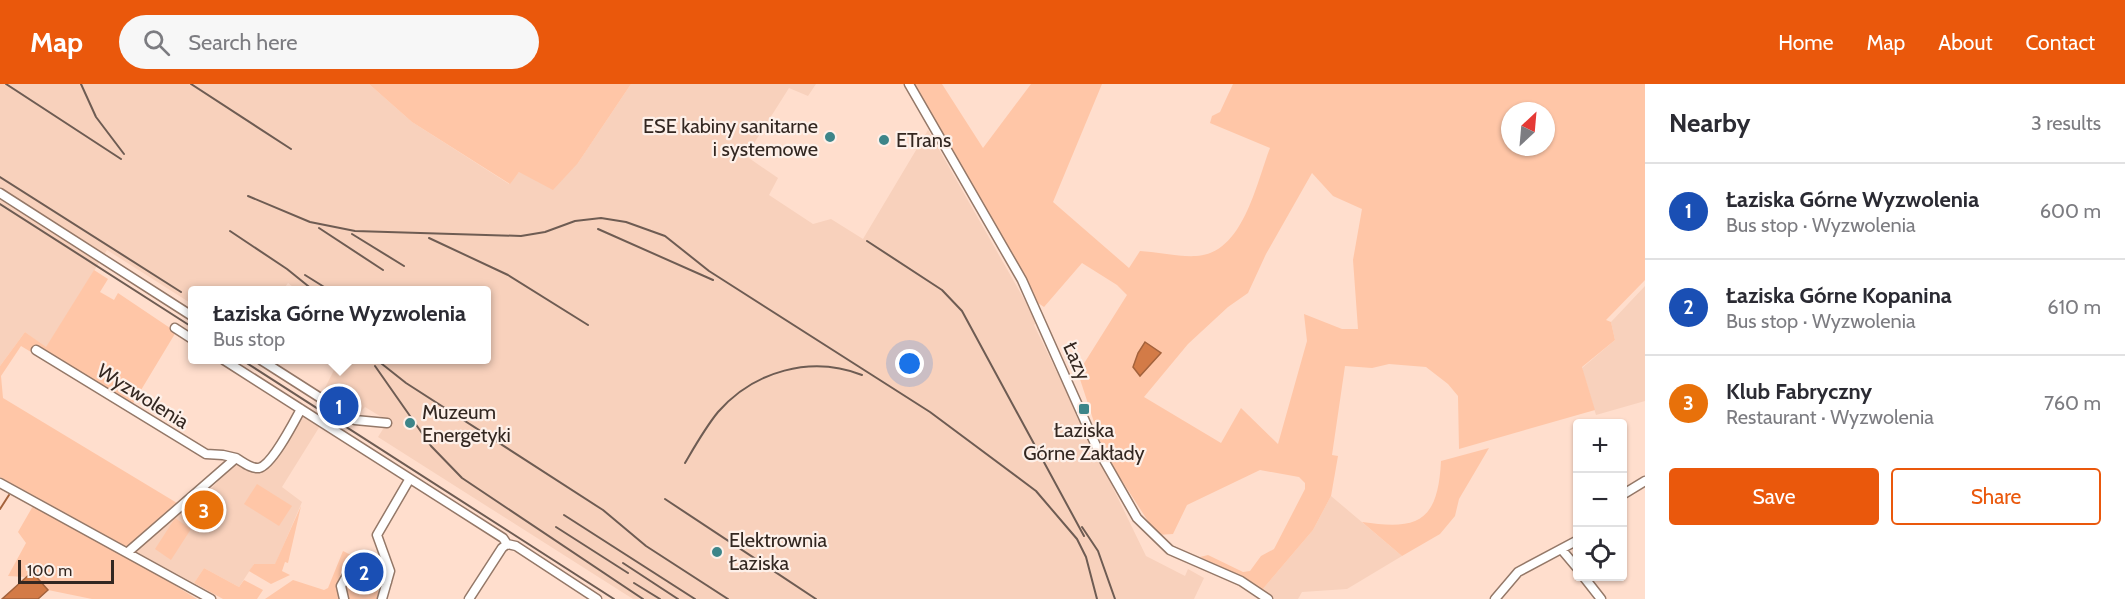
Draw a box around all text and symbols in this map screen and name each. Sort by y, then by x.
search box [119,15,539,69]
text: Map [30,25,83,59]
icon: search [140,26,173,59]
text: Search here [188,29,297,56]
text: Home [1778,30,1834,55]
text: Map [1867,30,1905,55]
text: About [1938,30,1992,55]
text: Contact [2025,30,2095,55]
north arrow [1501,102,1555,156]
text: Nearby [1669,107,1750,139]
text: 3 results [2031,111,2101,135]
place label: ESE kabiny sanitarne i systemowe [643,114,818,161]
place label: ETrans [896,128,951,152]
marker: ESE kabiny sanitarne i systemowe [823,130,837,144]
marker: ETrans [877,133,891,147]
text: Łaziska Górne Wyzwolenia [1726,186,1979,213]
text: 1 [1685,199,1692,223]
text: 600 m [2040,199,2101,223]
text: Bus stop · Wyzwolenia [1726,213,1916,237]
text: Łaziska Górne Kopanina [1726,282,1952,309]
popup [188,286,491,364]
text: 2 [1683,295,1694,319]
text: 610 m [2047,295,2101,319]
text: Łaziska Górne Wyzwolenia [213,300,466,327]
text: Bus stop · Wyzwolenia [1726,309,1916,333]
text: Bus stop [213,327,285,351]
street label: Łazy [1058,338,1096,384]
your location [895,349,924,378]
street label: Wyzwolenia [93,358,194,434]
text: Klub Fabryczny [1726,378,1872,405]
pin: 1 [320,384,358,428]
text: 3 [1683,391,1694,415]
text: 760 m [2044,391,2101,415]
place label: Muzeum Energetyki [422,400,511,447]
marker: Łaziska Górne Zakłady [1077,402,1091,416]
text: Restaurant · Wyzwolenia [1726,405,1934,429]
marker: Muzeum Energetyki [403,416,417,430]
place label: Łaziska Górne Zakłady [1023,418,1145,465]
map controls [1573,419,1627,581]
button: + [1573,419,1627,473]
button: Save [1669,468,1879,525]
button: Share [1891,468,2101,525]
button: − [1573,473,1627,527]
pin: 3 [184,488,224,532]
button: locate [1573,527,1627,581]
place label: Elektrownia Łaziska [729,528,828,575]
marker: Elektrownia Łaziska [710,545,724,559]
pin: 2 [344,550,384,594]
scale bar [18,557,114,584]
text: 100 m [27,561,72,580]

